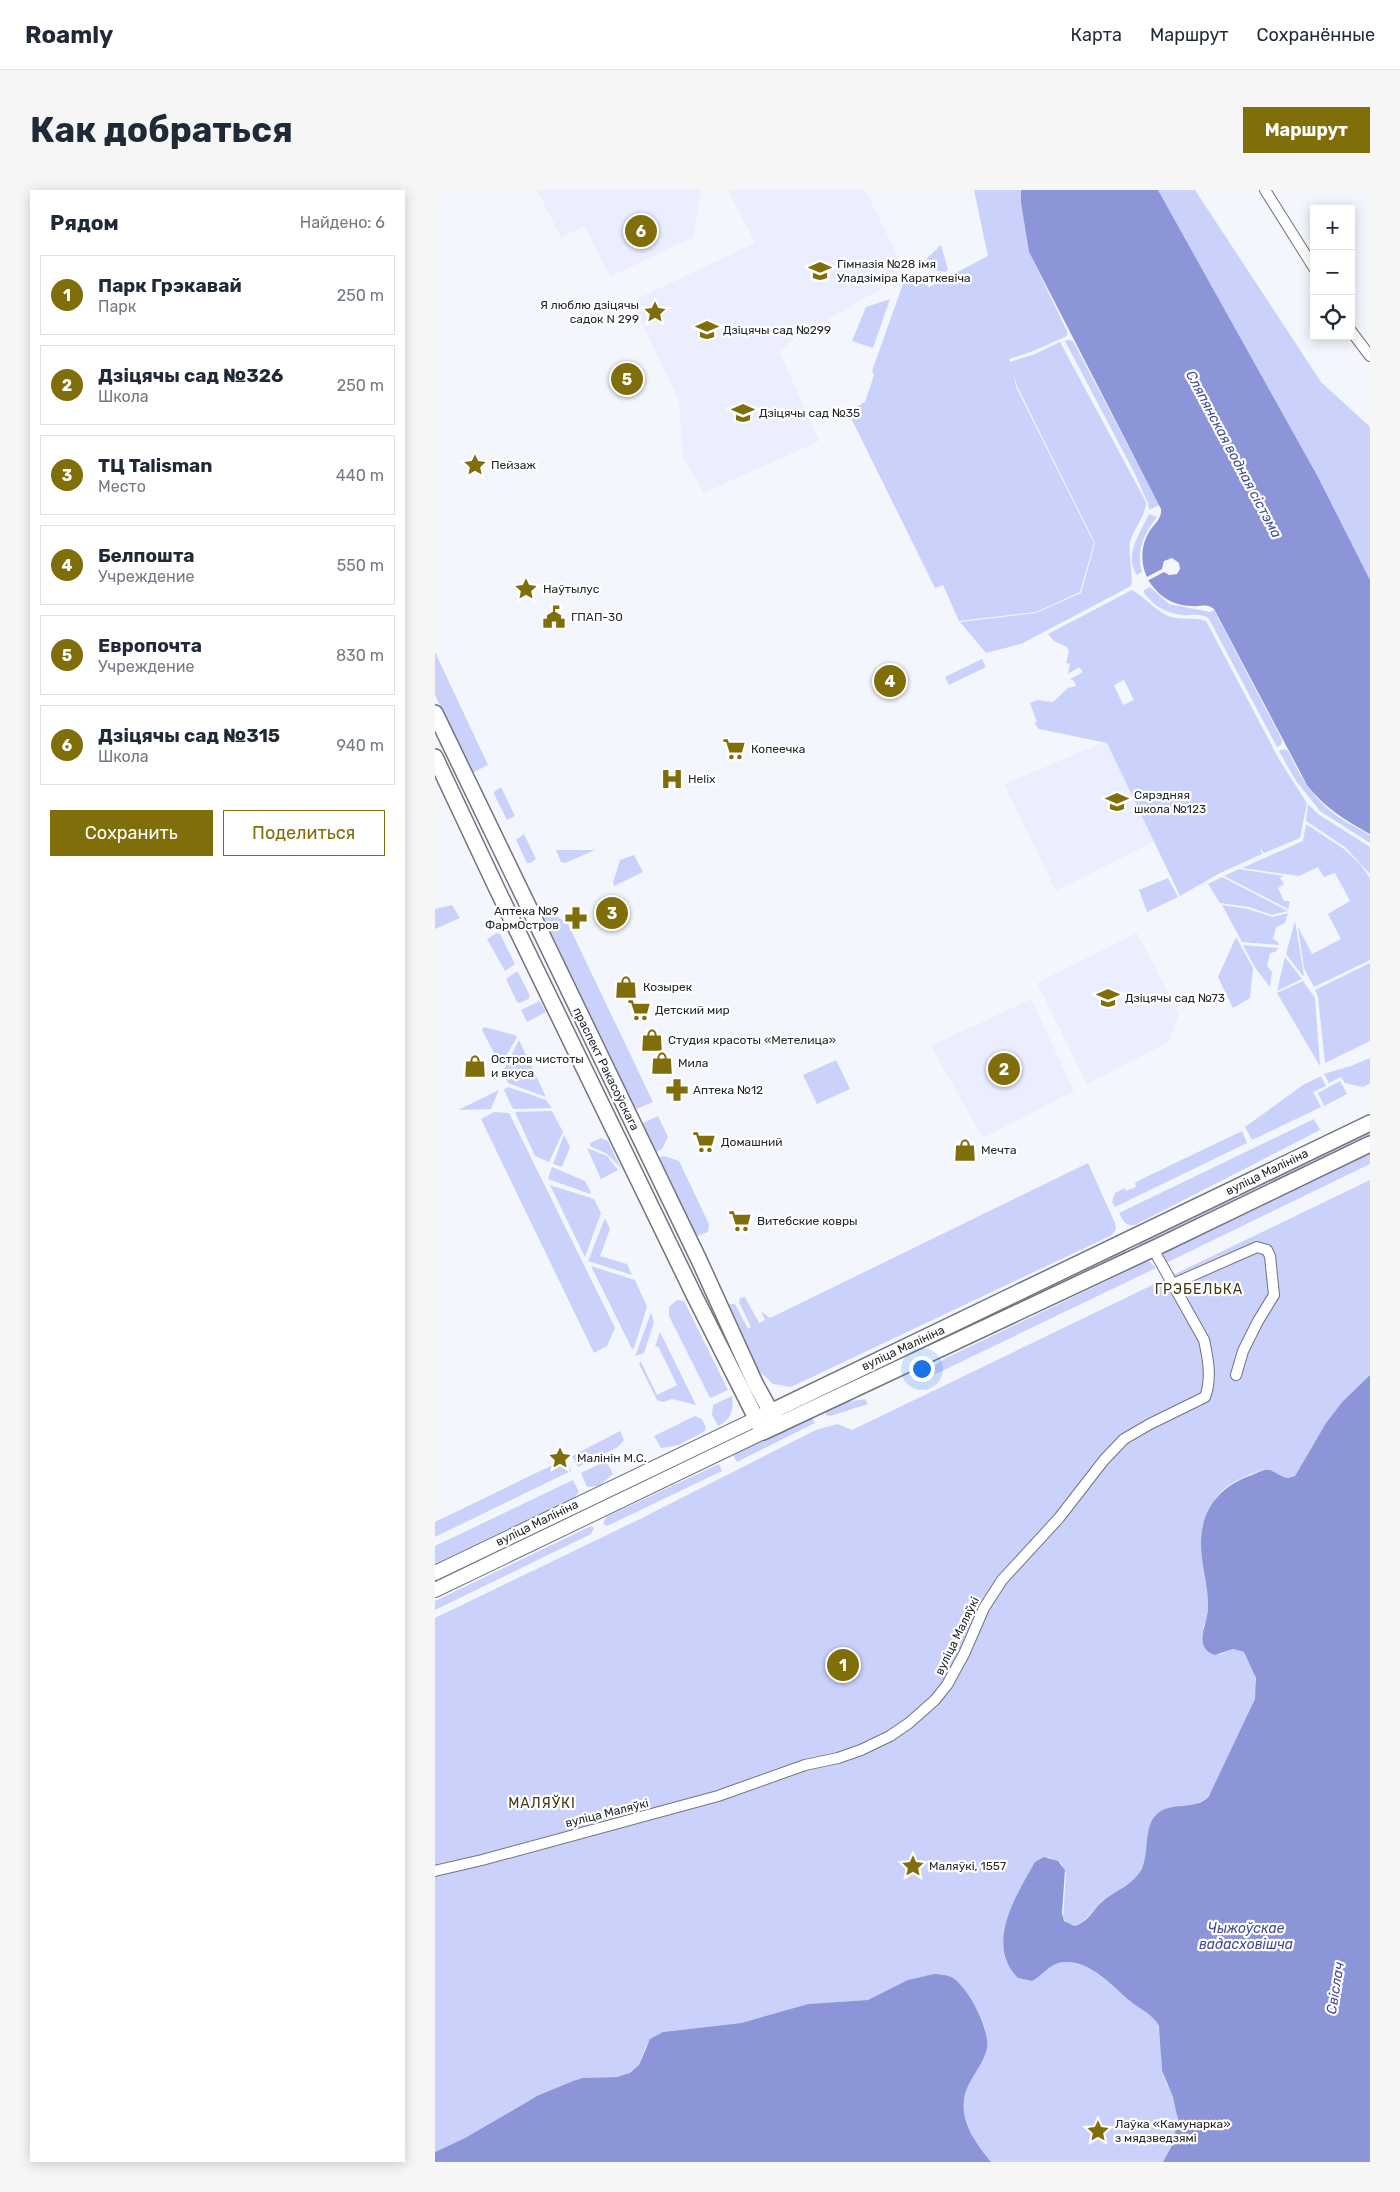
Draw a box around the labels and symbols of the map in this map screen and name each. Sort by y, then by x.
pin: 6 [625,212,657,250]
place label: Гімназія №28 імя Уладзіміра Караткевіча [837,257,971,285]
school or university icon: Гімназія №28 імя Уладзіміра Караткевіча [807,258,833,284]
place label: Я люблю дзіцячы садок N 299 [540,298,639,326]
place icon: Я люблю дзіцячы садок N 299 [642,299,668,325]
school or university icon: Дзіцячы сад №299 [694,317,720,343]
place label: Дзіцячы сад №299 [723,323,831,337]
pin: 5 [611,360,643,398]
water label: Сляпянская водная сістэма [1182,368,1285,541]
school or university icon: Дзіцячы сад №35 [730,400,756,426]
place label: Дзіцячы сад №35 [759,406,860,420]
place icon: Пейзаж [462,452,488,478]
place label: Пейзаж [491,458,536,472]
place icon: Наўтылус [513,576,539,602]
place label: Наўтылус [543,582,600,596]
public building icon: ГПАП-30 [541,604,567,630]
place label: ГПАП-30 [571,610,623,624]
pin: 4 [874,662,906,700]
supermarket icon: Копеечка [721,736,747,762]
place label: Копеечка [751,742,805,756]
hospital icon: Helix [659,766,685,792]
place label: Helix [688,772,716,786]
place label: Сярэдняя школа №123 [1134,788,1206,816]
school or university icon: Сярэдняя школа №123 [1104,789,1130,815]
pin: 3 [596,894,628,932]
place label: Аптека №9 ФармОстров [485,904,559,932]
pharmacy icon: Аптека №9 ФармОстров [563,905,589,931]
shop icon: Козырек [613,974,639,1000]
place label: Козырек [643,980,693,994]
school or university icon: Дзіцячы сад №73 [1095,985,1121,1011]
place label: Дзіцячы сад №73 [1125,991,1225,1005]
supermarket icon: Детский мир [626,997,652,1023]
place label: Детский мир [655,1003,730,1017]
street label: праспект Ракасоўскага [570,1005,642,1133]
shop icon: Студия красоты «Метелица» [639,1027,665,1053]
place label: Студия красоты «Метелица» [668,1033,836,1047]
shop icon: Мила [649,1050,675,1076]
pin: 2 [988,1050,1020,1088]
place label: Остров чистоты и вкуса [491,1052,584,1080]
shop icon: Остров чистоты и вкуса [462,1053,488,1079]
place label: Мила [678,1056,708,1070]
pharmacy icon: Аптека №12 [664,1077,690,1103]
place label: Аптека №12 [693,1083,763,1097]
supermarket icon: Домашний [691,1129,717,1155]
place label: Домашний [721,1135,783,1149]
shop icon: Мечта [952,1137,978,1163]
place label: Мечта [981,1143,1017,1157]
street label: вуліца Малініна [1224,1146,1310,1198]
supermarket icon: Витебские ковры [727,1208,753,1234]
place label: Витебские ковры [757,1214,858,1228]
district label: ГРЭБЕЛЬКА [1155,1281,1243,1298]
street label: вуліца Малініна [859,1323,947,1373]
your location [909,1356,935,1382]
place icon: Малінін М.С. [547,1445,573,1471]
place label: Малінін М.С. [577,1451,647,1465]
street label: вуліца Малініна [494,1497,580,1549]
street label: вуліца Маляўкі [932,1594,982,1677]
pin: 1 [827,1646,859,1684]
district label: МАЛЯЎКІ [508,1794,576,1812]
street label: вуліца Маляўкі [564,1796,650,1830]
place icon: Маляўкі, 1557 [900,1853,926,1879]
place label: Маляўкі, 1557 [929,1859,1006,1873]
water label: Чыжоўскае вадасховішча [1199,1920,1293,1953]
water label: Свіслач [1323,1961,1348,2015]
place label: Лаўка «Камунарка» з мядзведзямі [1115,2117,1230,2145]
place icon: Лаўка «Камунарка» з мядзведзямі [1085,2118,1111,2144]

